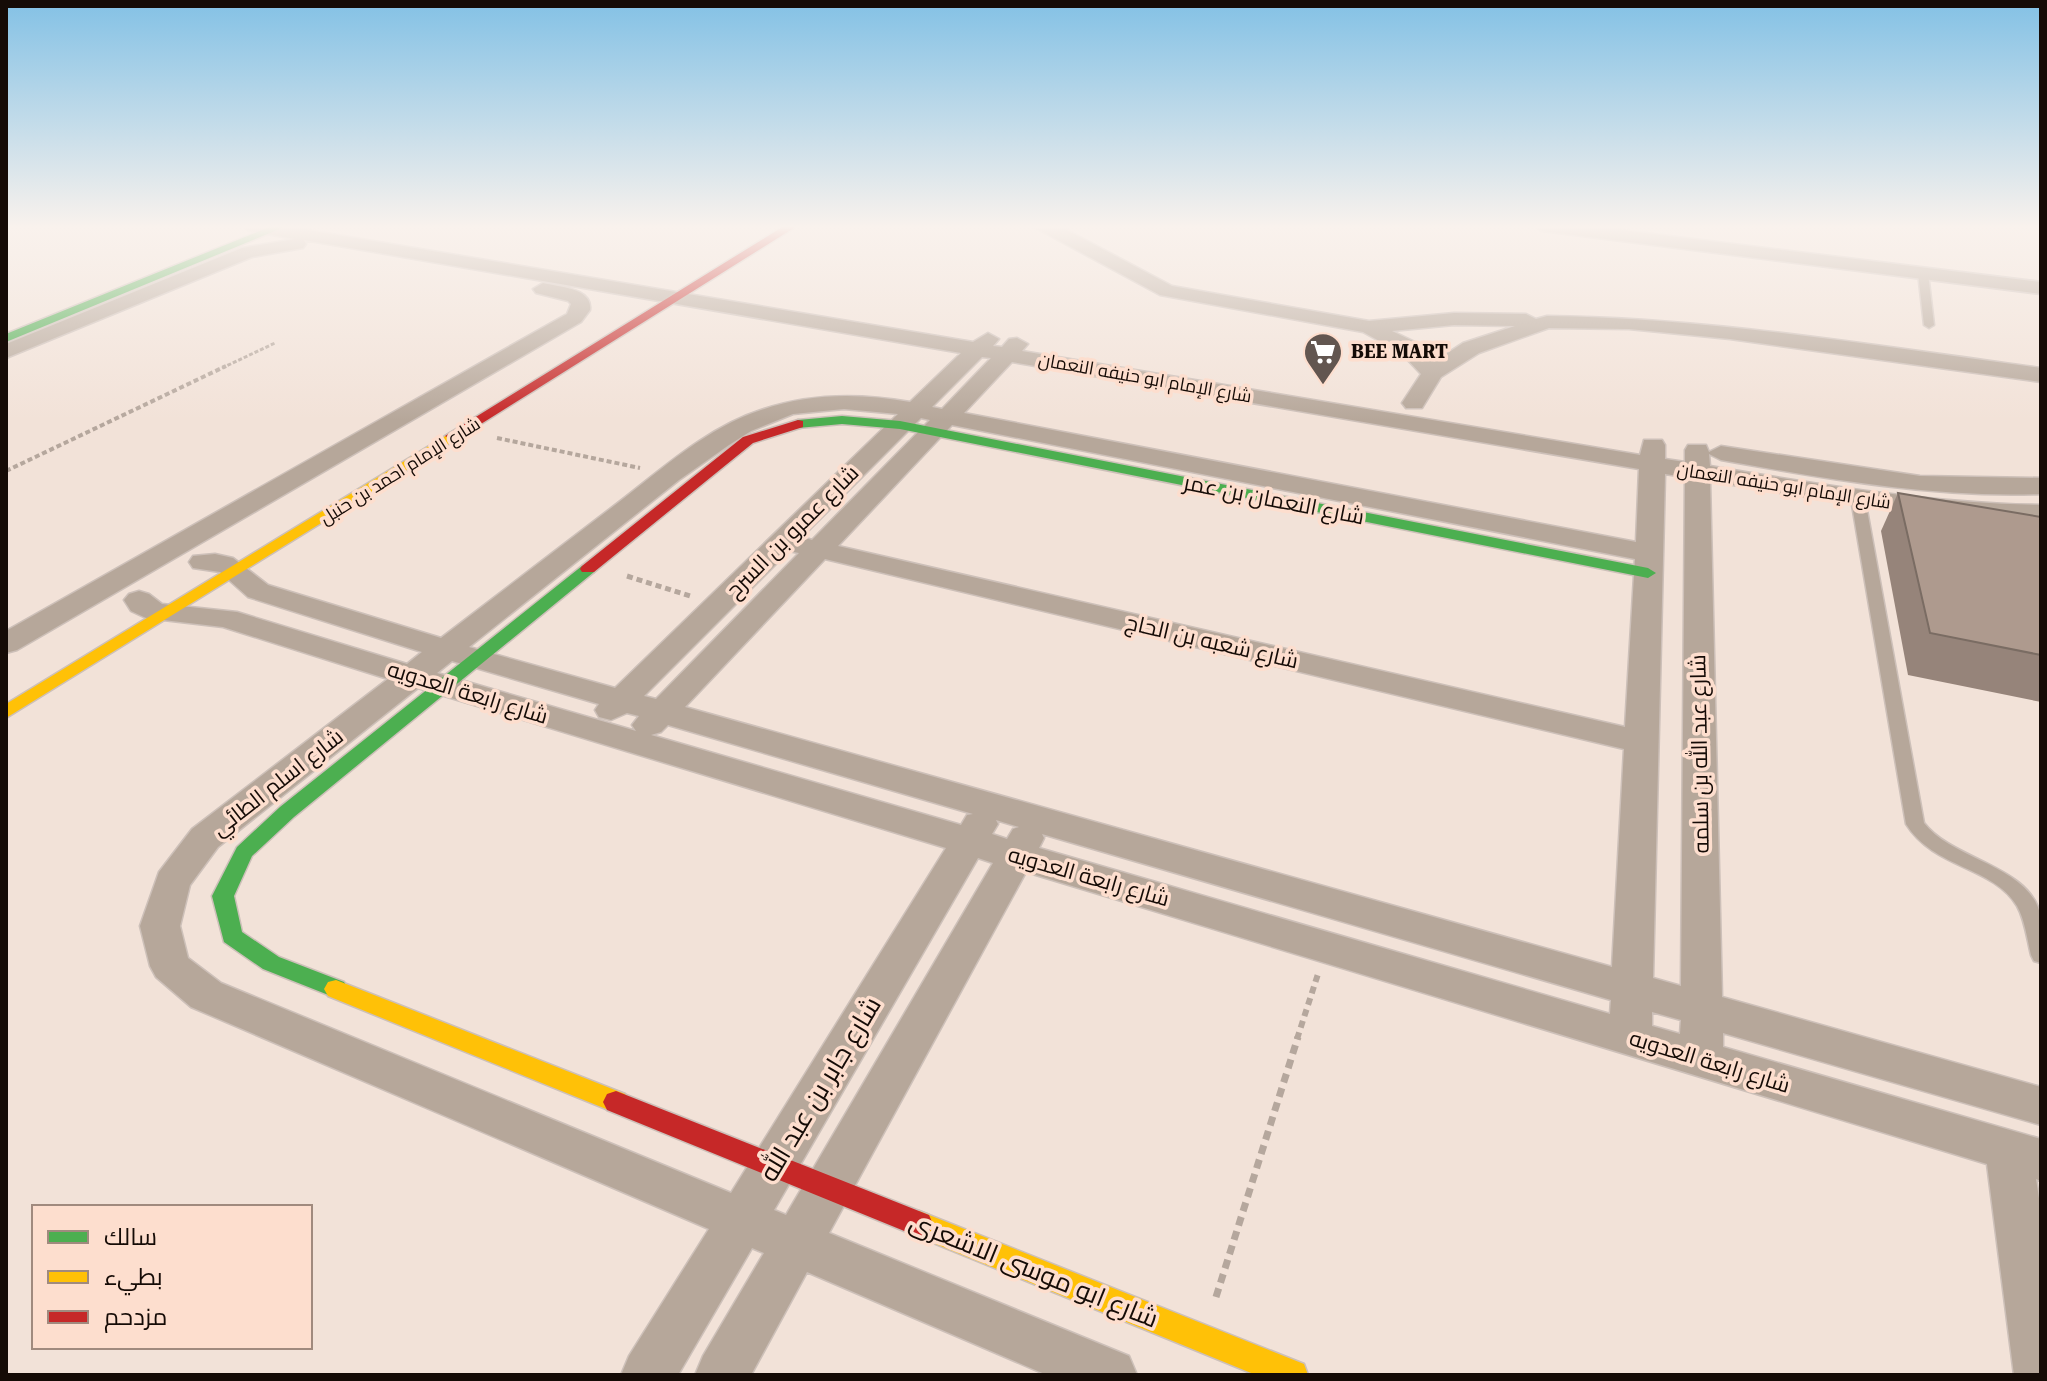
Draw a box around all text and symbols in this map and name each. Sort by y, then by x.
supermarket icon: BEE MART [1302,331,1344,386]
place label: BEE MART [1351,341,1448,362]
street label: شارع الإمام ابو حنيفه النعمان [1036,348,1253,409]
street label: شارع الإمام احمد بن حنبل [316,413,485,530]
street label: شارع الإمام ابو حنيفه النعمان [1675,458,1892,515]
street label: شارع عمرو بن السرح [721,460,865,604]
street label: شارع النعمان بن عمر [1179,469,1366,531]
street label: شارع شعبه بن الحاج [1123,609,1301,675]
street label: شارع عبد الله بن سلمه [1683,654,1716,854]
street label: شارع رابعة العدويه [384,656,551,731]
street label: شارع اسلم الطائي [207,723,350,844]
street label: شارع رابعة العدويه [1005,842,1172,913]
street label: شارع جابر بن عبد الله [751,990,889,1188]
street label: شارع رابعة العدويه [1626,1025,1793,1100]
legend [32,1205,312,1349]
street label: شارع ابو موسى الاشعرى [904,1206,1163,1336]
text: سالك [104,1223,157,1251]
text: بطيء [104,1263,163,1296]
text: مزدحم [104,1303,167,1333]

